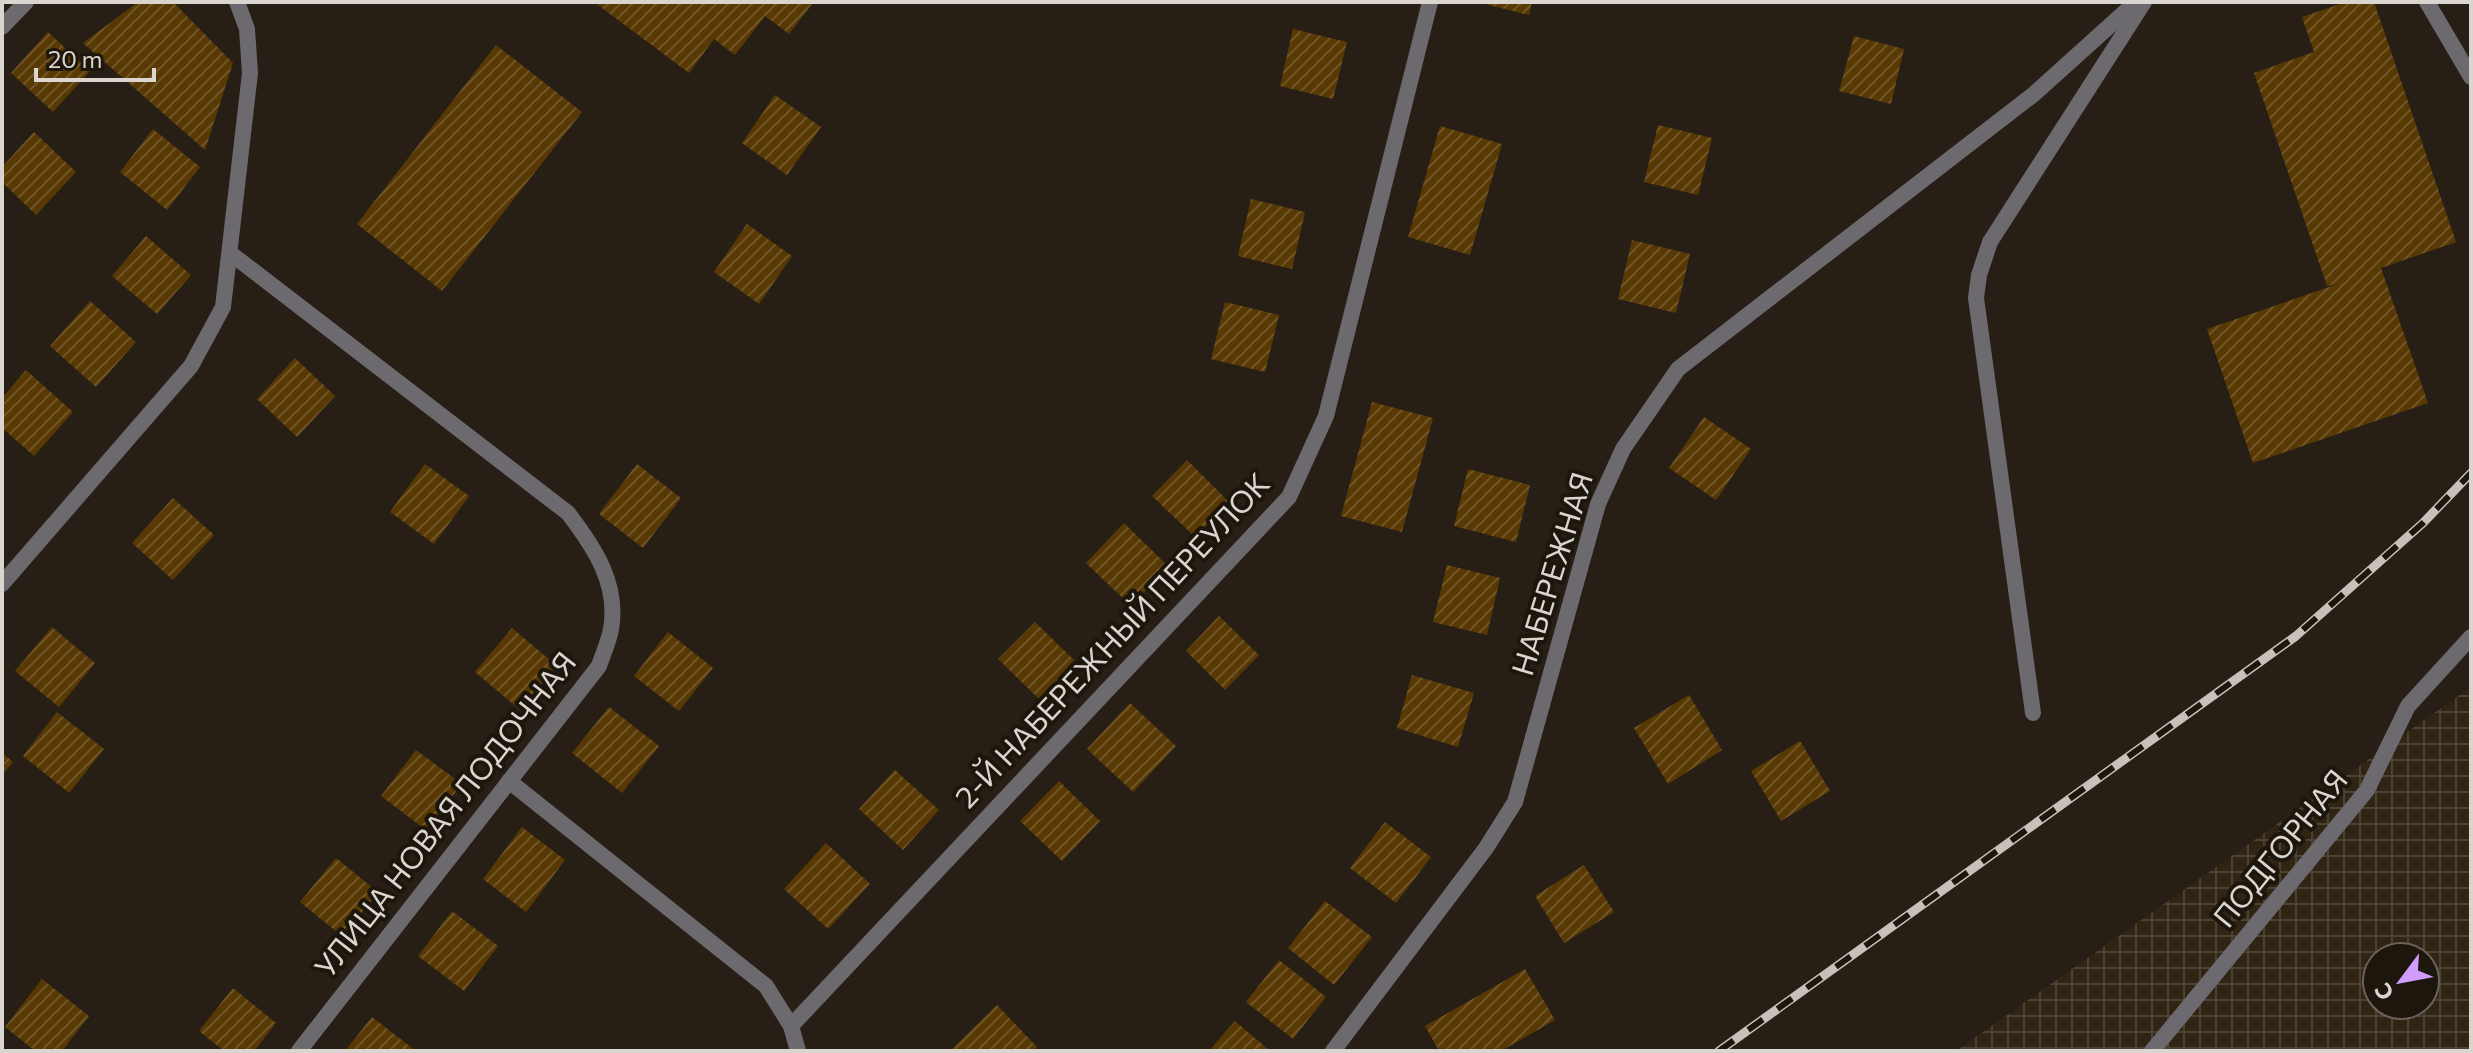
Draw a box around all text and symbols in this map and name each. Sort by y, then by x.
scale bar [36,32,154,82]
text: 20 m [48,44,102,73]
street label: 2-Й НАБЕРЕЖНЫЙ ПЕРЕУЛОК [946,464,1276,814]
street label: НАБЕРЕЖНАЯ [1502,467,1599,679]
street label: УЛИЦА НОВАЯ ЛОДОЧНАЯ [305,643,583,984]
street label: ПОДГОРНАЯ [2204,761,2354,934]
north arrow [2361,941,2441,1021]
text: С [2368,978,2399,1005]

